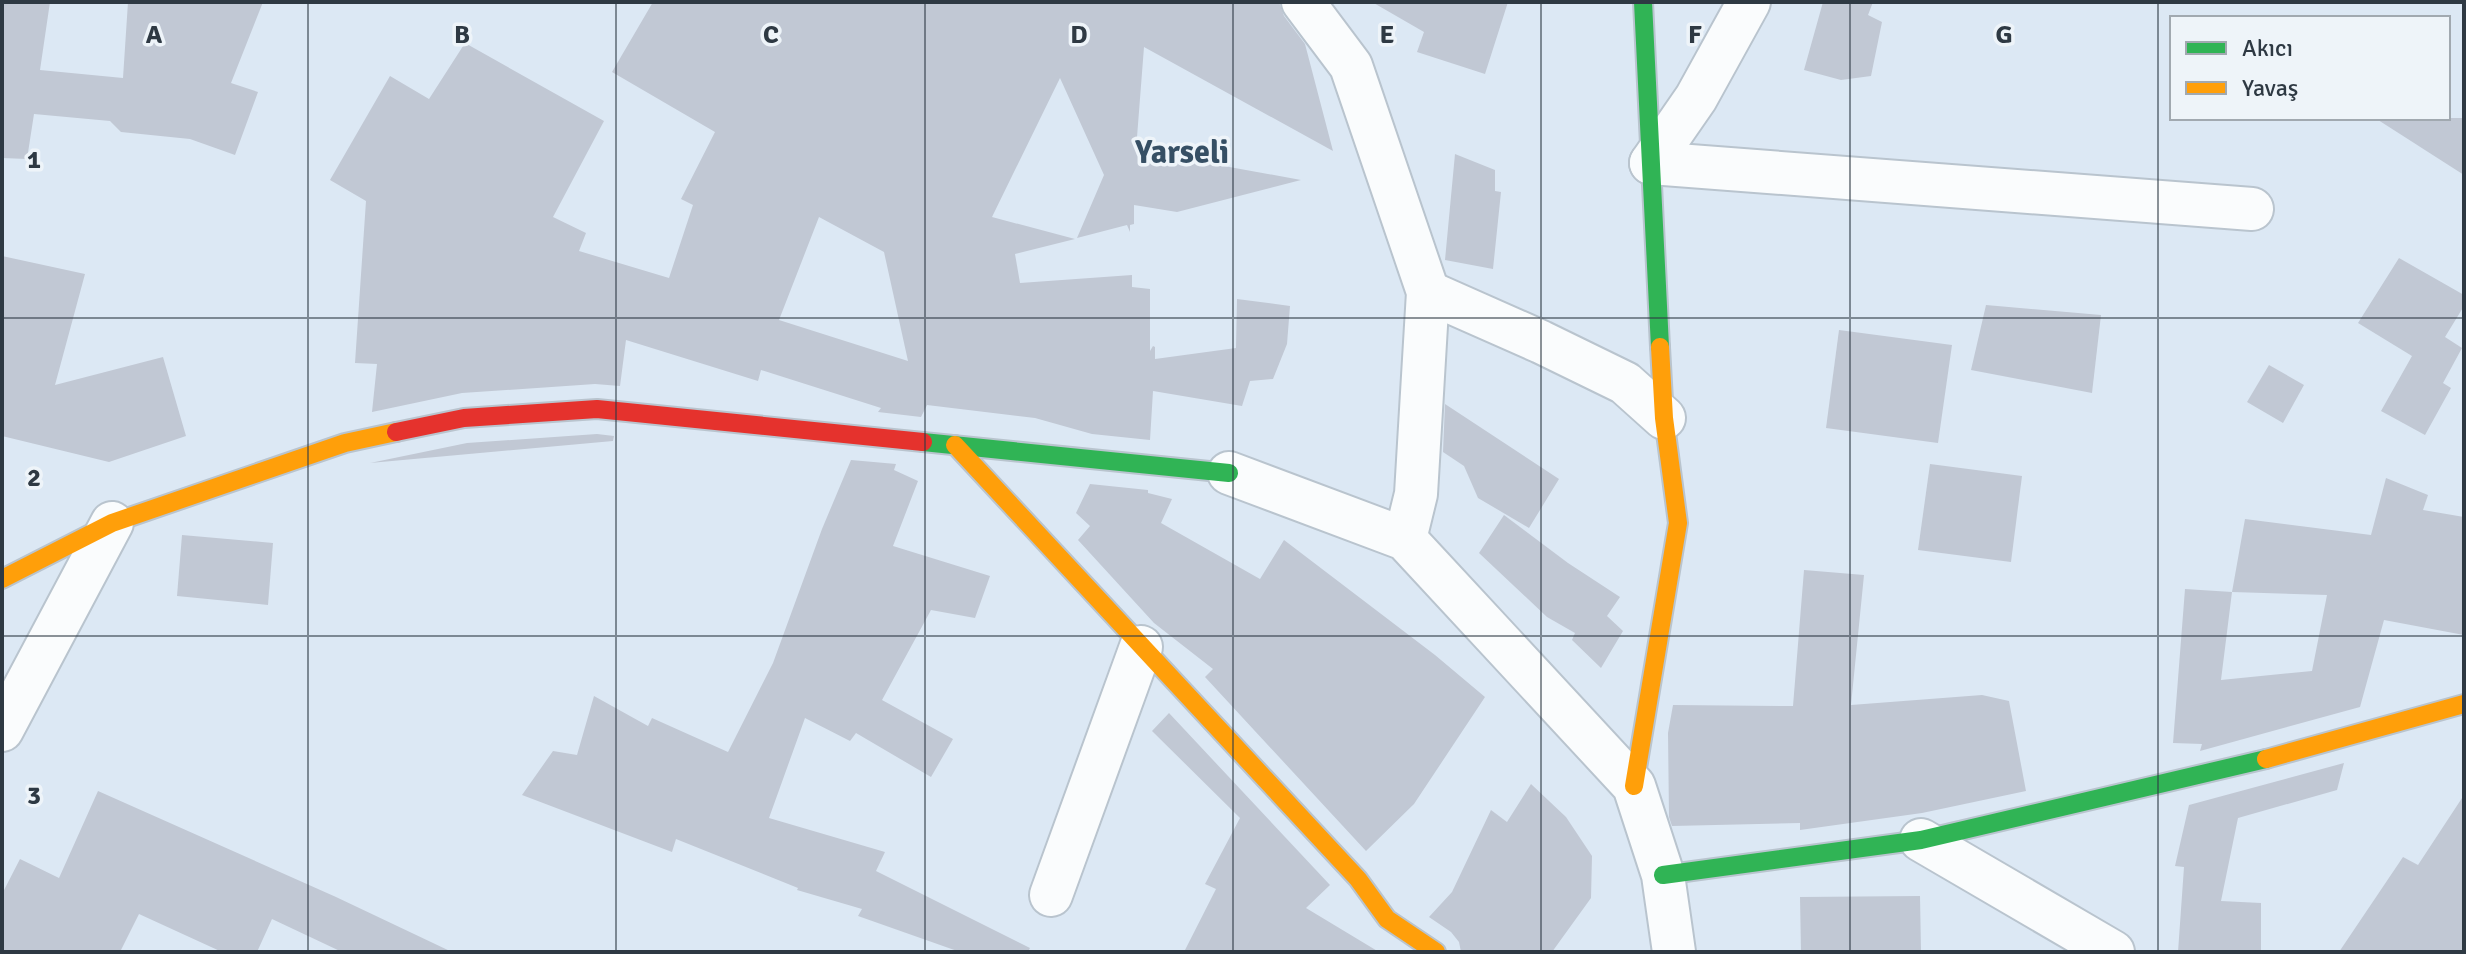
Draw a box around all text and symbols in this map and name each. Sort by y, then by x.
legend [2170,16,2450,120]
text: A [146,19,163,51]
text: B [454,19,470,51]
text: C [763,19,779,51]
text: D [1070,19,1088,51]
text: E [1380,19,1394,51]
text: F [1688,19,1702,51]
text: G [1995,19,2013,51]
text: Akıcı [2242,33,2293,63]
text: Yavaş [2242,73,2298,103]
district label: Yarseli [1134,133,1229,172]
text: 1 [27,144,41,176]
text: 2 [27,462,41,494]
text: 3 [27,780,41,812]

